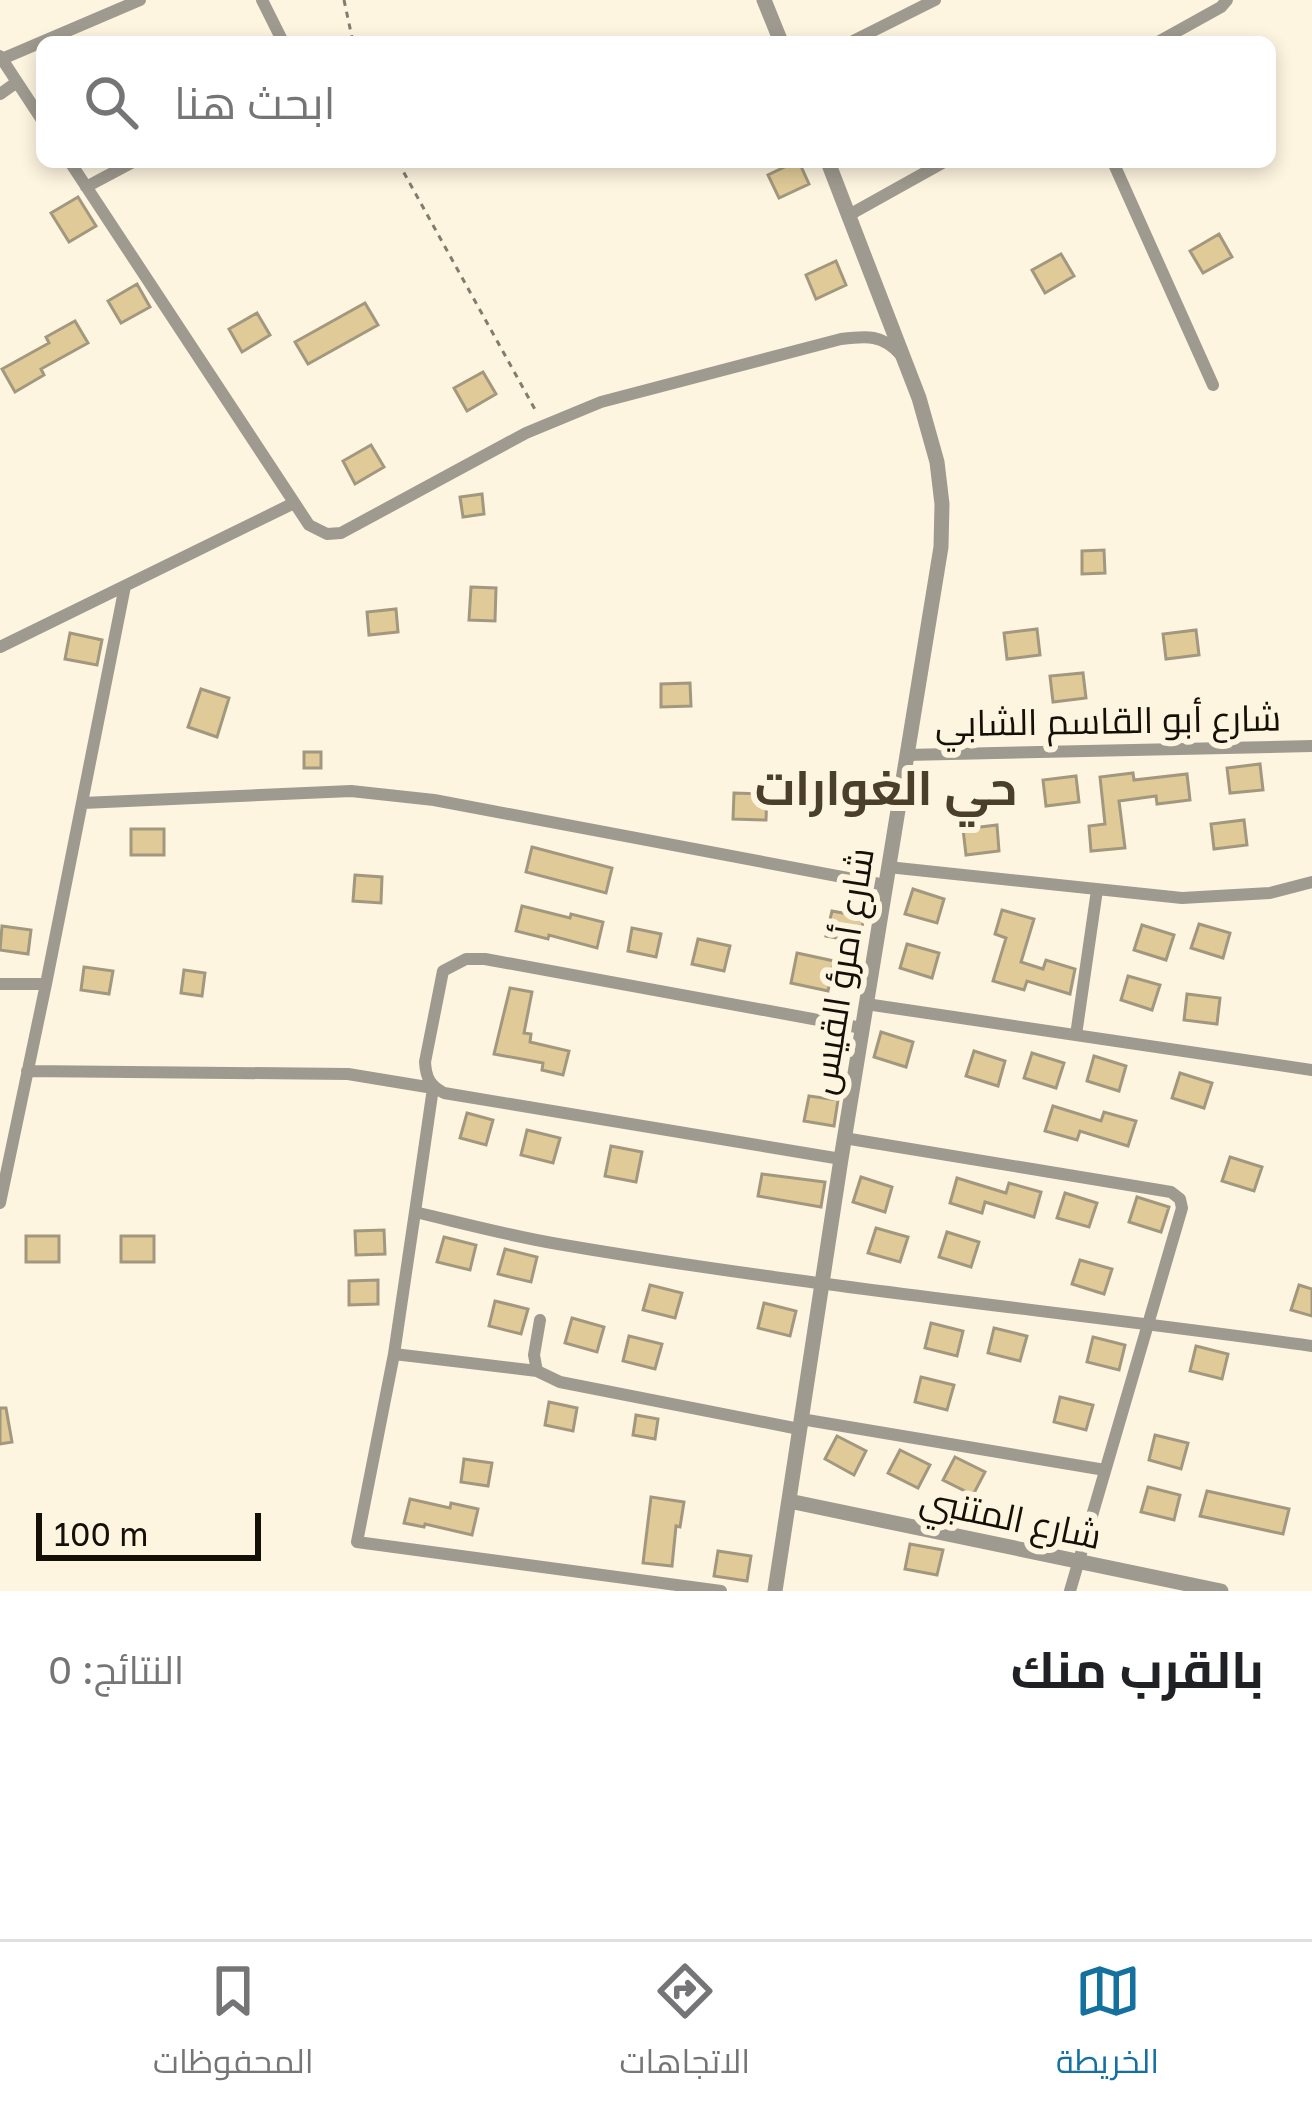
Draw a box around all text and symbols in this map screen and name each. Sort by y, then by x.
search box [36,36,1276,168]
icon: search [78,69,144,135]
text: ابحث هنا [174,75,336,129]
street label: شارع أبو القاسم الشابي [935,695,1282,753]
district label: حي الغوارات [755,758,1017,827]
street label: شارع أمرؤ القيس [800,845,886,1098]
street label: شارع المتنبي [915,1477,1105,1565]
scale bar [36,1507,261,1560]
text: 100 m [54,1514,148,1553]
text: بالقرب منك [1011,1638,1264,1699]
text: النتائج: 0 [48,1646,184,1693]
tab: المحفوظات [153,1958,314,2092]
tab: الاتجاهات [619,1958,750,2092]
tab: الخريطة [1056,1958,1159,2092]

